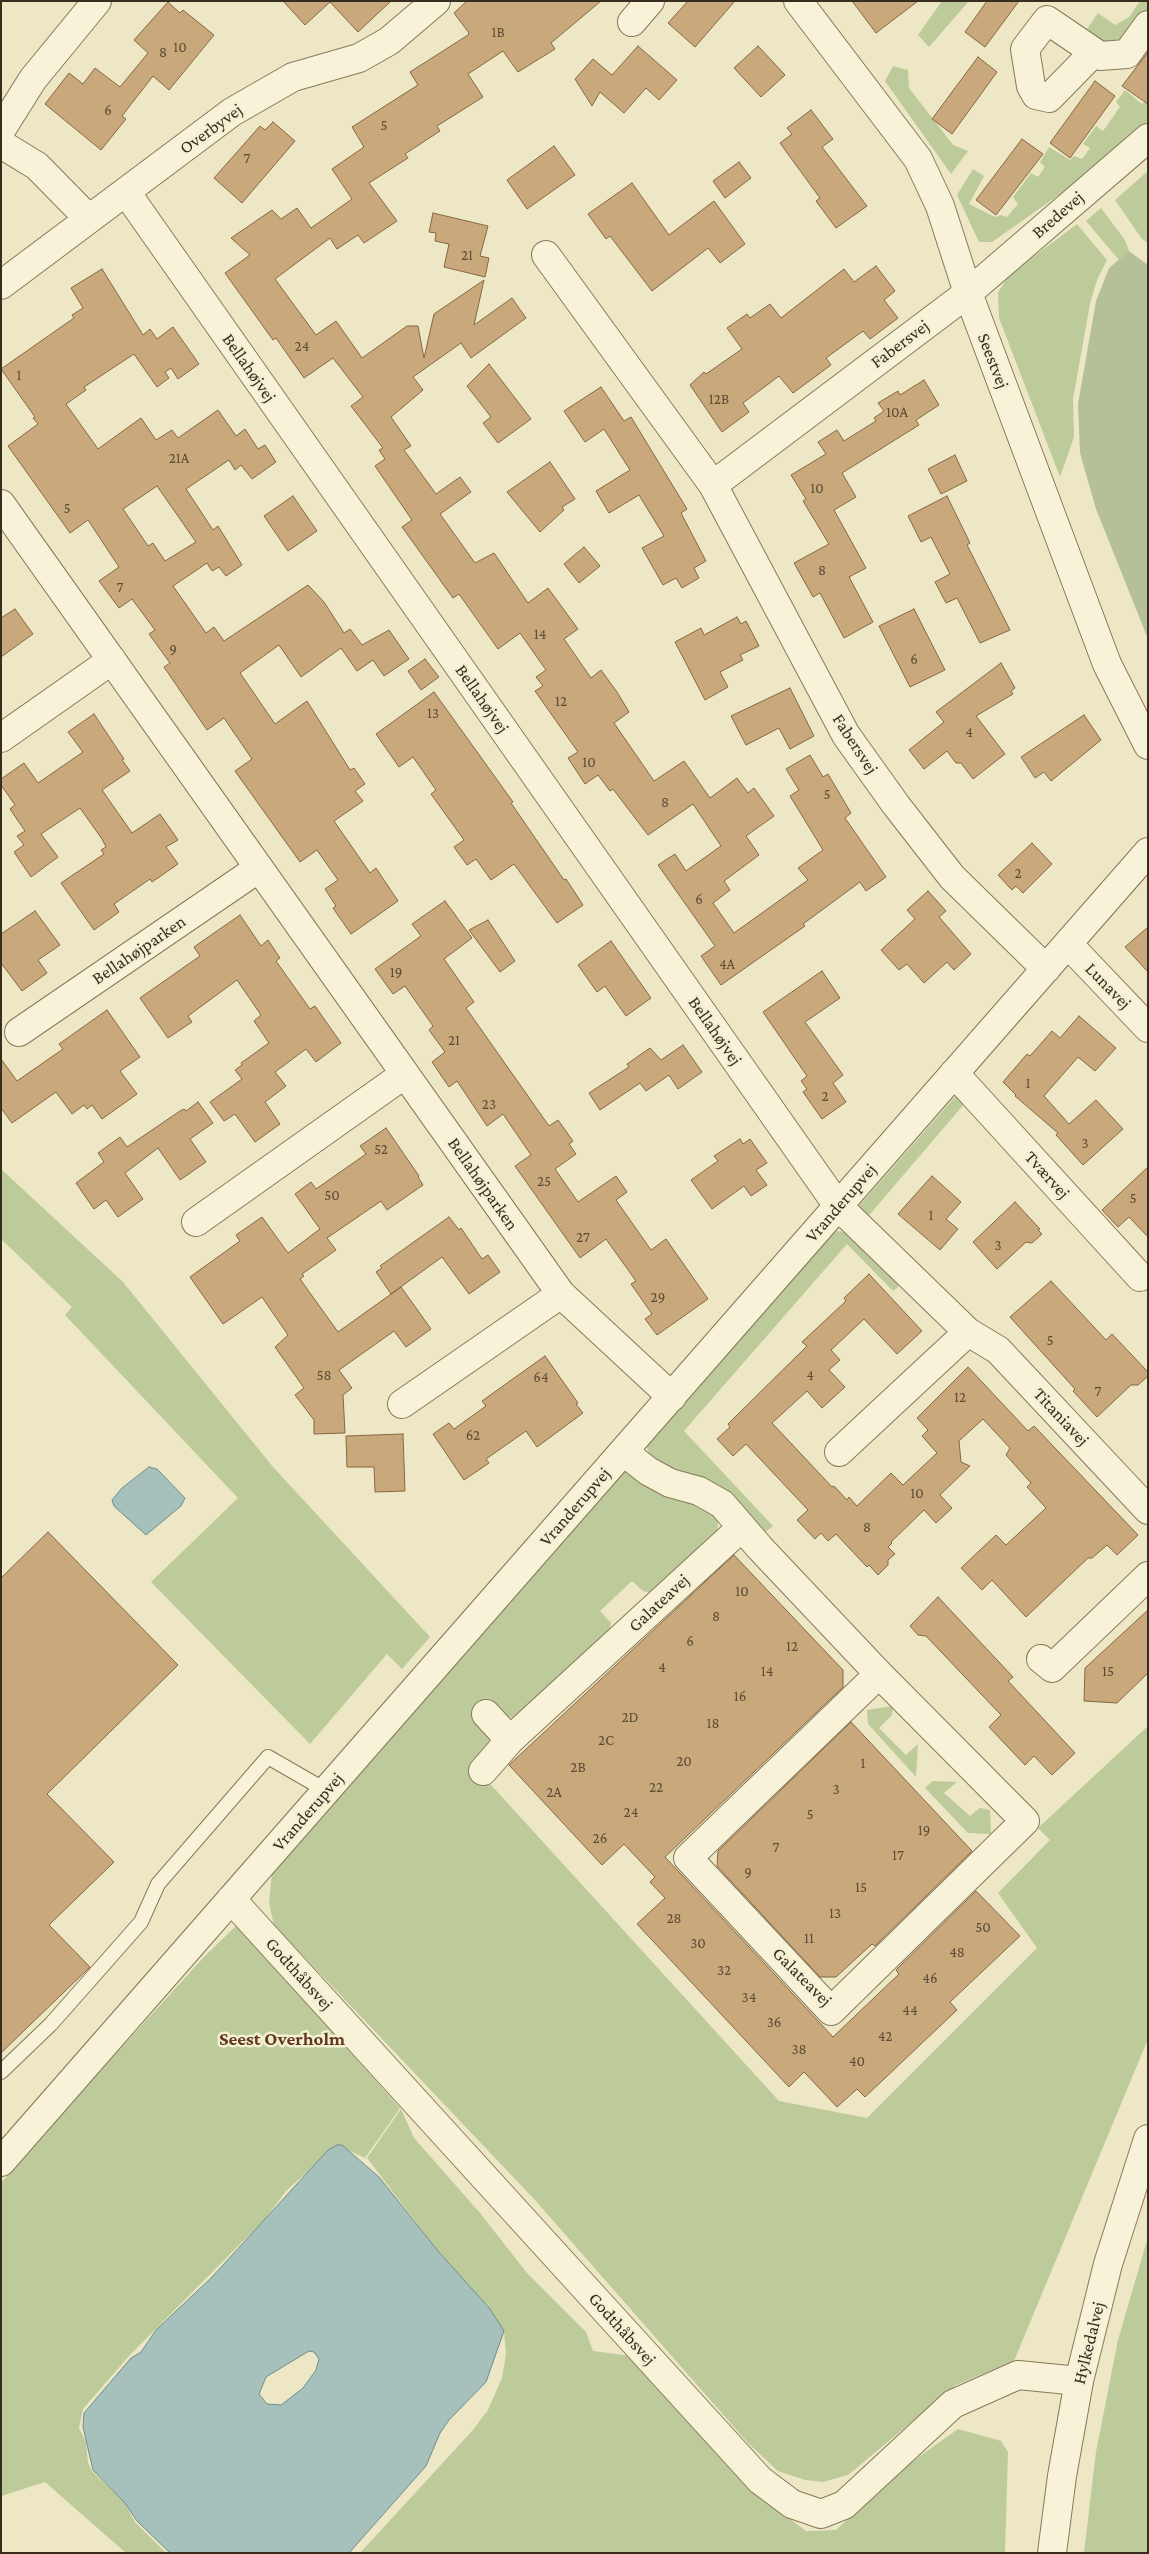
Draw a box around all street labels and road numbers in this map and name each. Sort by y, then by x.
street label: Overbyvej [175,99,247,159]
street label: Bredevej [1028,187,1088,243]
street label: Fabersvej [866,315,934,373]
street label: Bellahøjvej [217,329,281,407]
street label: Seestvej [973,330,1013,392]
street label: Bellahøjvej [450,660,514,738]
street label: Fabersvej [828,710,882,778]
street label: Bellahøjparken [88,911,190,989]
street label: Lunavej [1080,958,1136,1014]
street label: Bellahøjvej [683,992,747,1070]
street label: Bellahøjparken [443,1133,523,1235]
street label: Tværvej [1020,1147,1074,1203]
street label: Vranderupvej [801,1159,881,1247]
street label: Titaniavej [1029,1383,1093,1451]
street label: Vranderupvej [535,1463,615,1551]
street label: Galateavej [624,1569,694,1637]
street label: Vranderupvej [268,1768,348,1856]
street label: Godthåbsvej [261,1933,337,2015]
street label: Galateavej [768,1943,836,2011]
street label: Godthåbsvej [584,2288,660,2370]
street label: Hylkedalvej [1068,2300,1110,2386]

